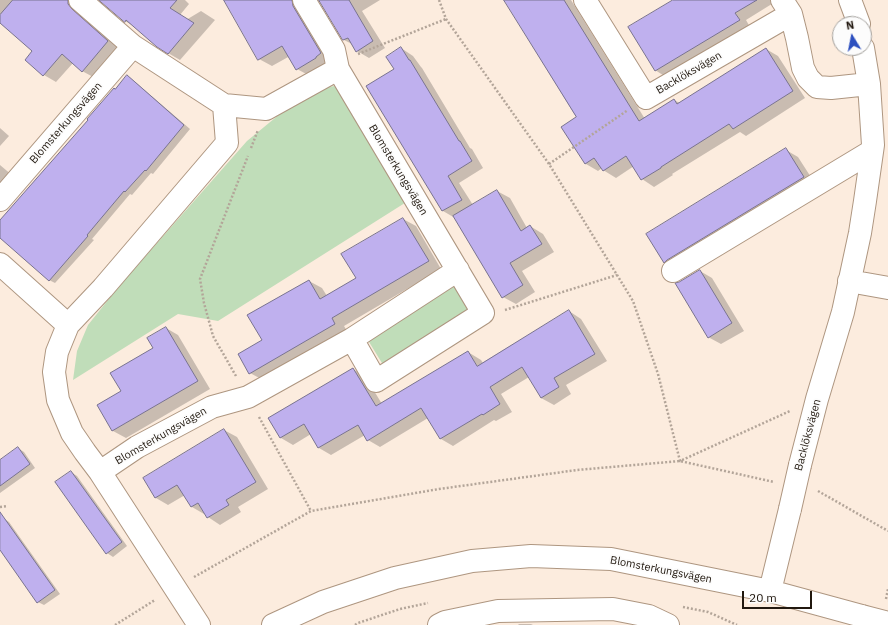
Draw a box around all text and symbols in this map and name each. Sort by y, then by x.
north arrow [832,16,872,56]
text: N [845,18,855,33]
street label: Backlöksvägen [654,49,724,97]
street label: Blomsterkungsvägen [27,80,105,166]
street label: Blomsterkungsvägen [366,122,430,218]
street label: Backlöksvägen [792,398,824,472]
street label: Blomsterkungsvägen [113,404,209,468]
street label: Blomsterkungsvägen [609,554,713,586]
scale bar [744,583,814,609]
text: 20 m [749,590,777,605]

